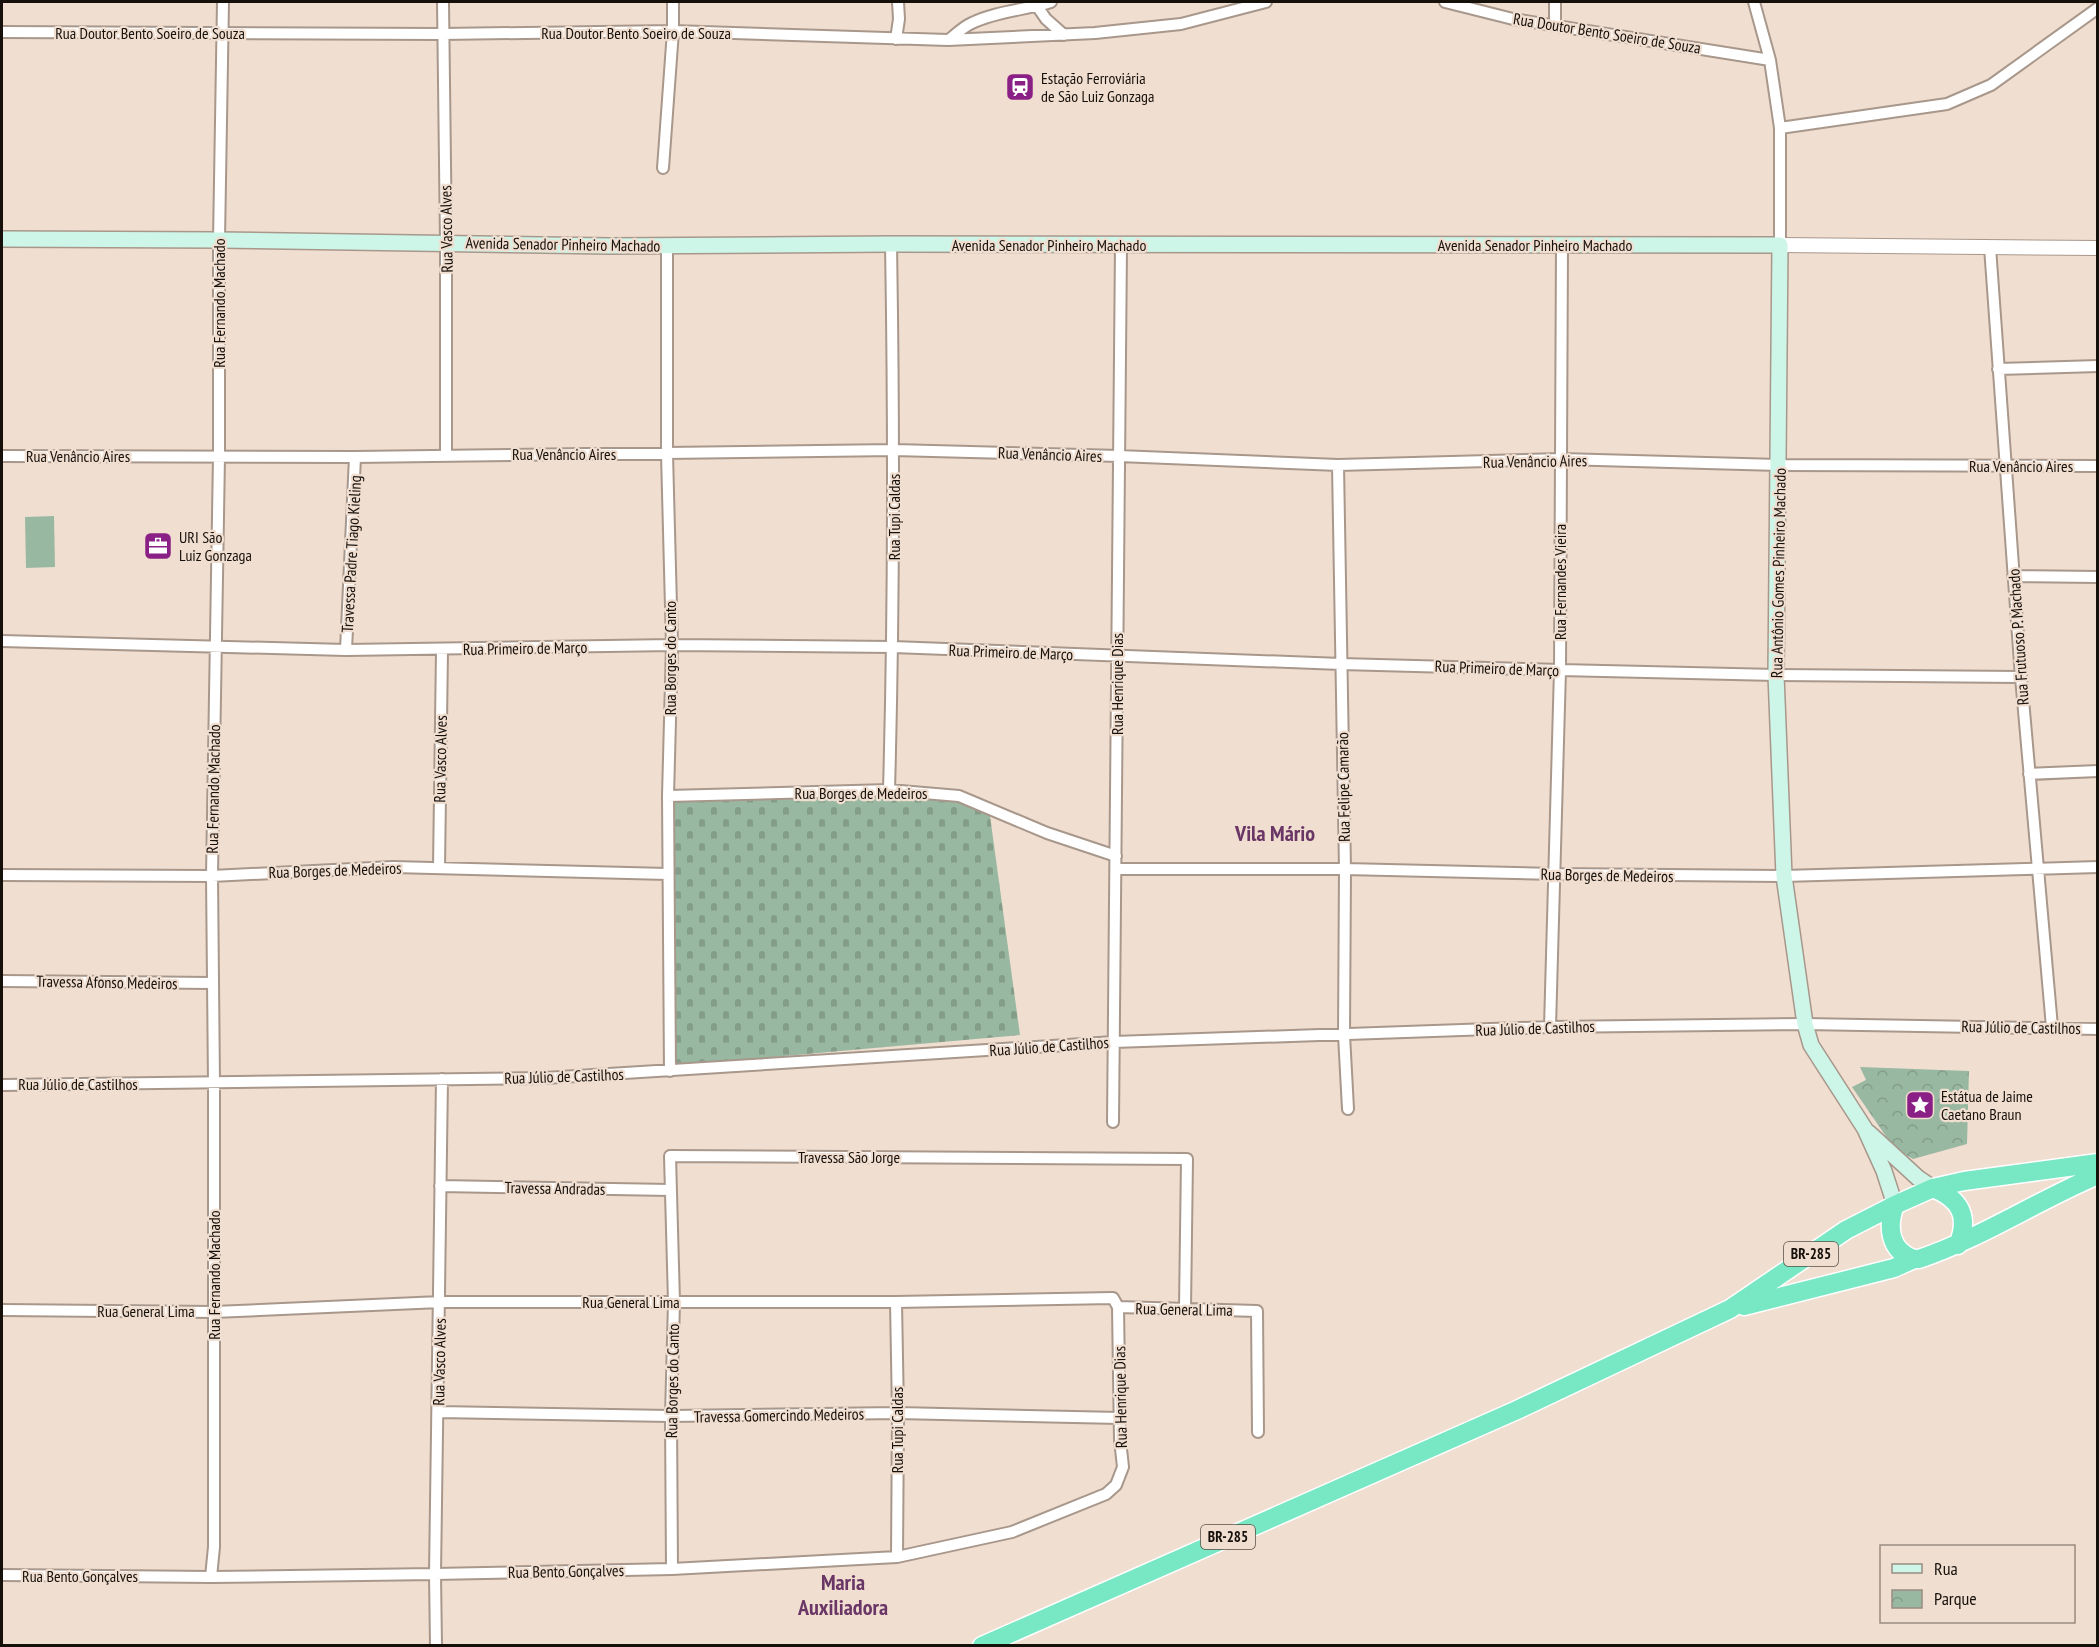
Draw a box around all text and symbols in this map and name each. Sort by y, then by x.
street label: Rua Doutor Bento Soeiro de Souza [1512,8,1702,58]
street label: Rua Doutor Bento Soeiro de Souza [55,23,245,43]
street label: Rua Doutor Bento Soeiro de Souza [541,23,731,43]
place label: Estação Ferroviária de São Luiz Gonzaga [1041,68,1154,106]
station icon: Estação Ferroviária de São Luiz Gonzaga [1004,71,1036,103]
street label: Rua Vasco Alves [435,185,457,273]
street label: Avenida Senador Pinheiro Machado [465,232,661,256]
street label: Avenida Senador Pinheiro Machado [952,235,1146,255]
street label: Avenida Senador Pinheiro Machado [1438,235,1632,255]
street label: Rua Fernando Machado [209,238,229,368]
street label: Rua Venâncio Aires [998,442,1102,466]
street label: Rua Venâncio Aires [512,444,616,464]
street label: Rua Venâncio Aires [26,446,130,466]
street label: Rua Venâncio Aires [1483,450,1587,472]
street label: Rua Venâncio Aires [1969,456,2073,476]
street label: Rua Antônio Gomes Pinheiro Machado [1766,468,1790,678]
street label: Rua Tupi Caldas [884,474,904,560]
street label: Travessa Padre Tiago Kieling [337,475,365,633]
street label: Rua Fernandes Vieira [1550,524,1570,640]
place label: URI São Luiz Gonzaga [179,527,252,565]
office icon: URI São Luiz Gonzaga [142,530,174,562]
street label: Rua Frutuoso P. Machado [2003,568,2033,706]
street label: Rua Borges do Canto [660,601,680,715]
street label: Rua Henrique Dias [1107,633,1127,735]
street label: Rua Primeiro de Março [463,637,587,659]
street label: Rua Primeiro de Março [948,640,1074,664]
street label: Rua Primeiro de Março [1434,656,1560,680]
street label: Rua Vasco Alves [429,715,451,803]
street label: Rua Fernando Machado [202,724,224,854]
street label: Rua Felipe Camarão [1332,732,1354,842]
street label: Rua Borges de Medeiros [794,783,928,803]
district label: Vila Mário [1234,819,1315,847]
street label: Rua Borges de Medeiros [268,858,402,882]
street label: Rua Borges de Medeiros [1540,864,1674,886]
street label: Travessa Afonso Medeiros [36,971,178,993]
street label: Rua Júlio de Castilhos [1475,1016,1595,1040]
street label: Rua Júlio de Castilhos [1961,1016,2081,1038]
street label: Rua Júlio de Castilhos [989,1032,1109,1060]
street label: Rua Júlio de Castilhos [504,1064,624,1088]
street label: Rua Júlio de Castilhos [18,1074,138,1094]
place label: Estátua de Jaime Caetano Braun [1941,1086,2033,1124]
place icon: Estátua de Jaime Caetano Braun [1904,1089,1936,1121]
street label: Travessa São Jorge [798,1147,900,1167]
street label: Travessa Andradas [505,1177,605,1199]
street label: Rua Fernando Machado [204,1210,224,1340]
road number: BR-285 [1784,1242,1838,1266]
street label: Rua General Lima [582,1292,680,1312]
street label: Rua General Lima [1135,1298,1233,1320]
street label: Rua General Lima [97,1301,195,1321]
street label: Rua Vasco Alves [428,1318,450,1406]
street label: Rua Borges do Canto [661,1323,683,1438]
street label: Rua Henrique Dias [1109,1346,1131,1448]
street label: Rua Tupi Caldas [887,1387,907,1473]
street label: Travessa Gomercindo Medeiros [694,1404,864,1426]
road number: BR-285 [1201,1525,1255,1549]
legend [1880,1545,2075,1623]
text: Rua [1934,1557,1958,1580]
street label: Rua Bento Gonçalves [508,1560,624,1582]
street label: Rua Bento Gonçalves [22,1566,138,1586]
district label: Maria Auxiliadora [797,1568,888,1621]
text: Parque [1934,1587,1977,1610]

